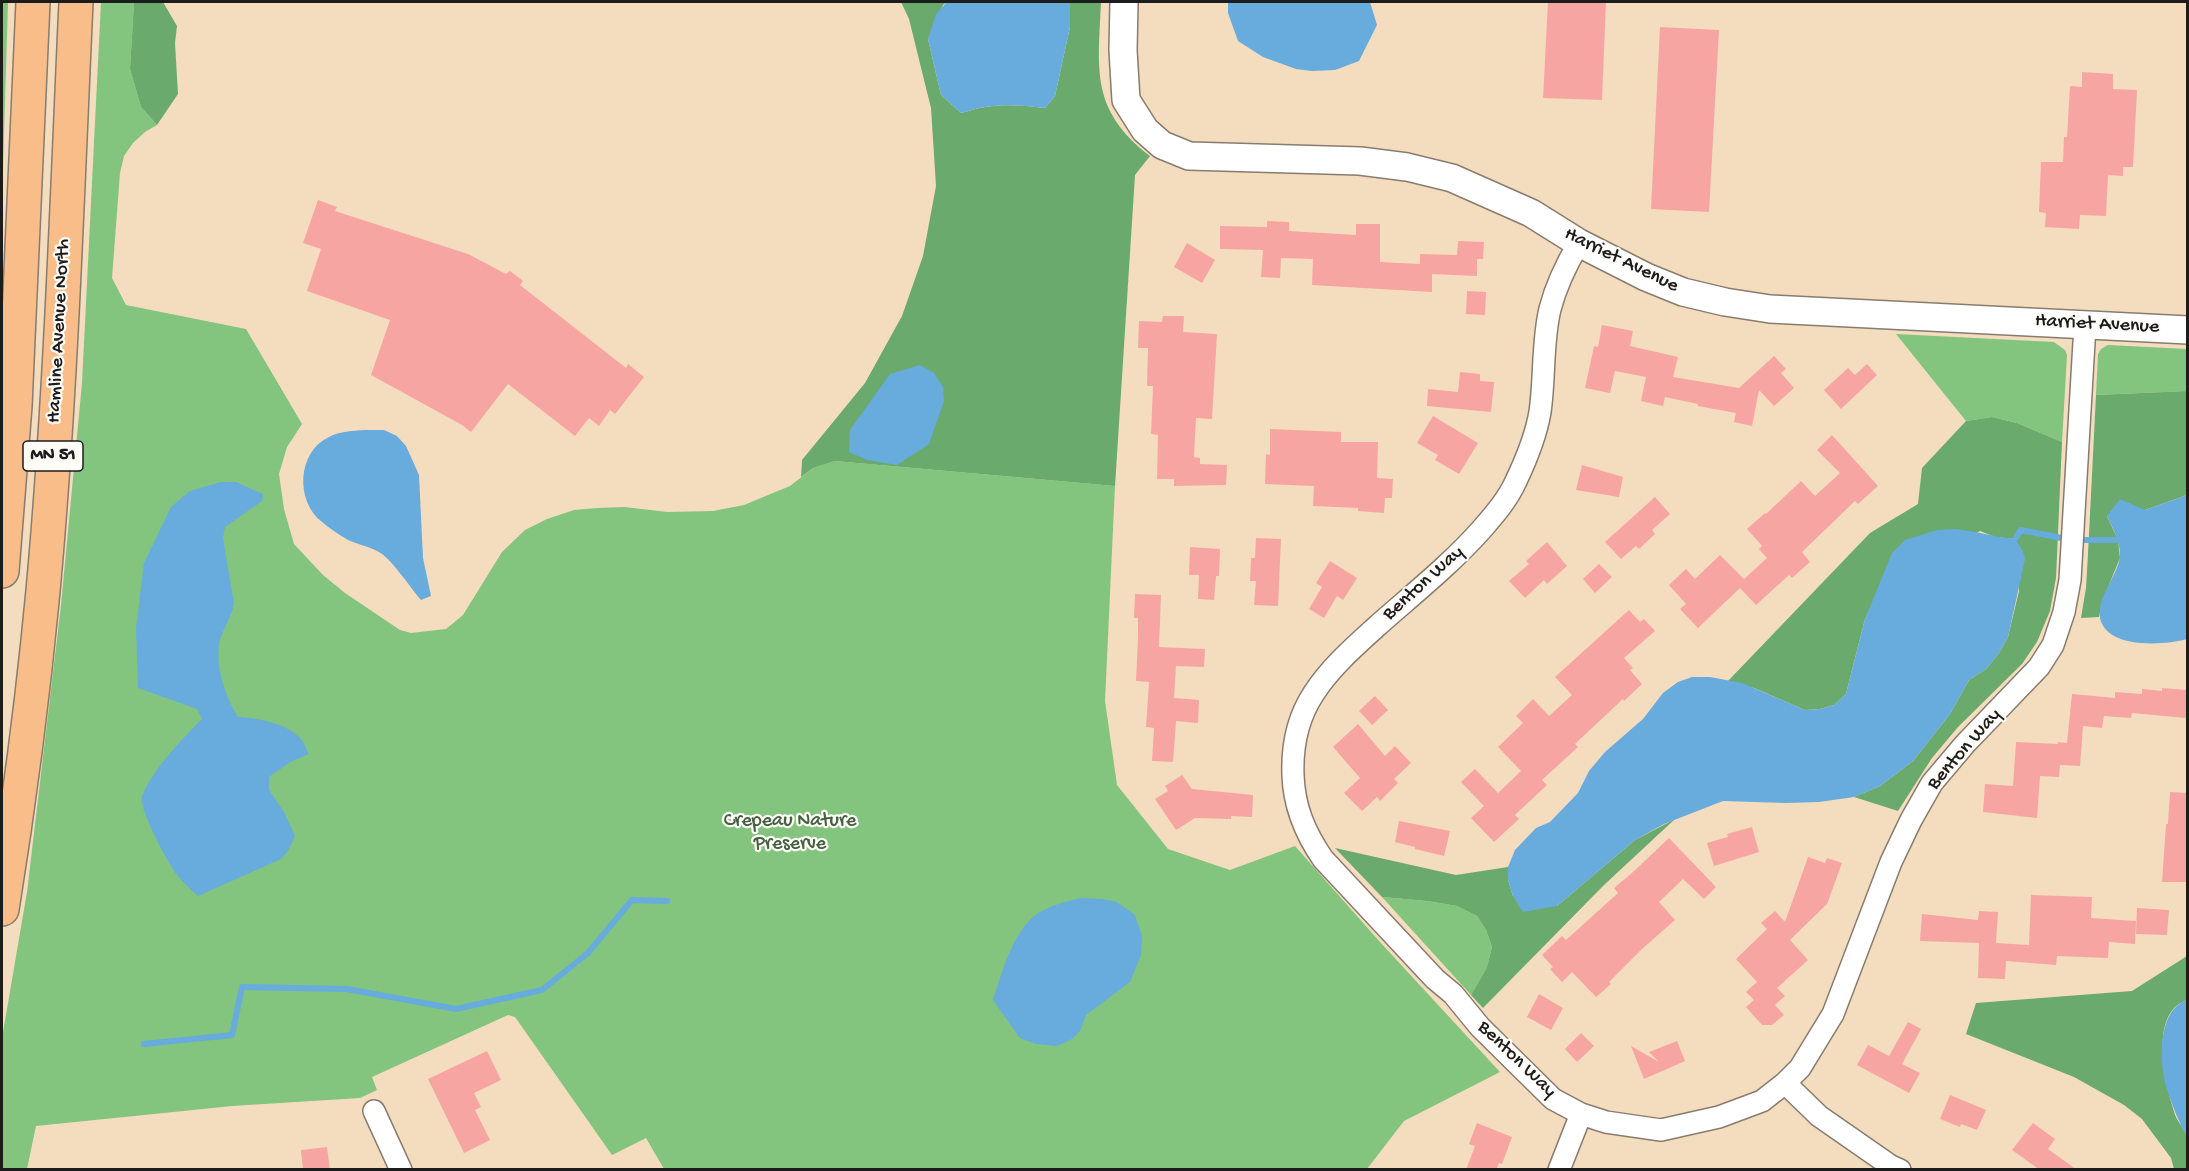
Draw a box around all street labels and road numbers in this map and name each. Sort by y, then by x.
street label: Harriet Avenue [1560,223,1682,299]
street label: Hamline Avenue North [43,238,77,424]
street label: Harriet Avenue [2034,310,2160,340]
road number: MN 51 [23,441,83,471]
street label: Benton Way [1379,541,1469,627]
street label: Benton Way [1923,704,2007,796]
street label: Benton Way [1471,1016,1561,1104]

